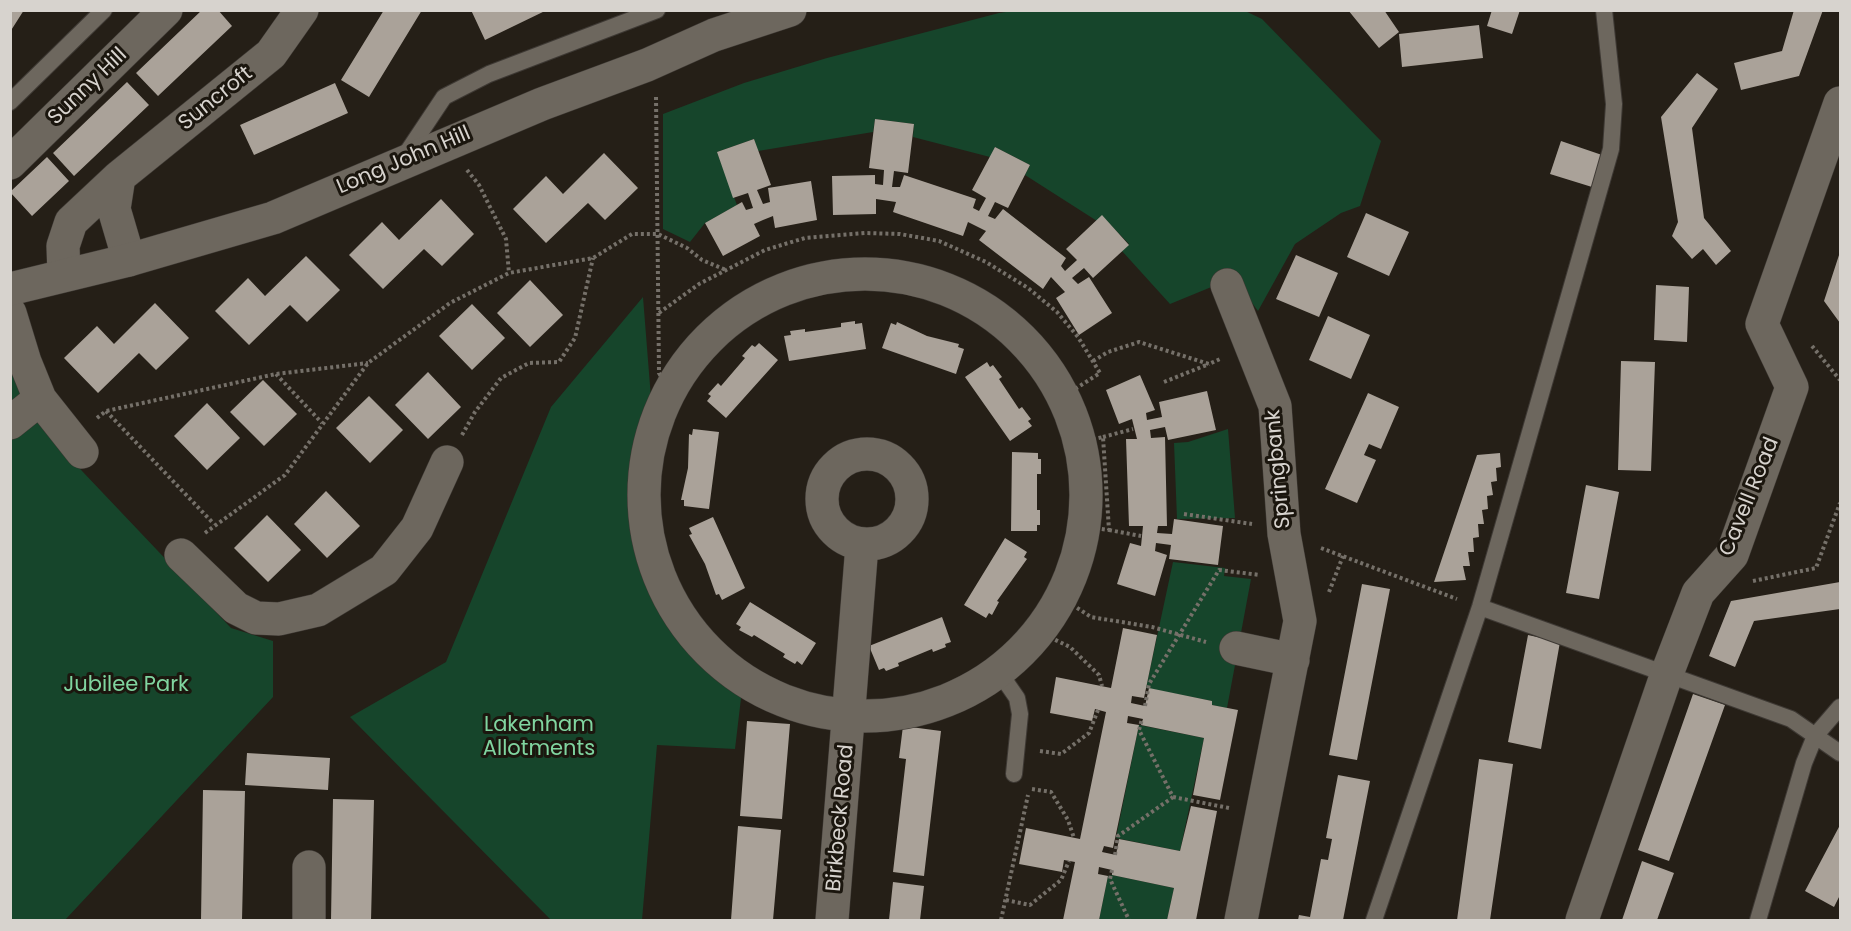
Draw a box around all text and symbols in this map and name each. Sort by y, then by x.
street label: Sunny Hill [43,43,133,131]
street label: Suncroft [174,62,258,136]
street label: Long John Hill [333,121,475,201]
street label: Springbank [1261,408,1297,530]
street label: Cavell Road [1715,434,1785,560]
park label: Jubilee Park [63,673,189,699]
park label: Lakenham Allotments [483,713,595,763]
street label: Birkbeck Road [822,743,860,893]

